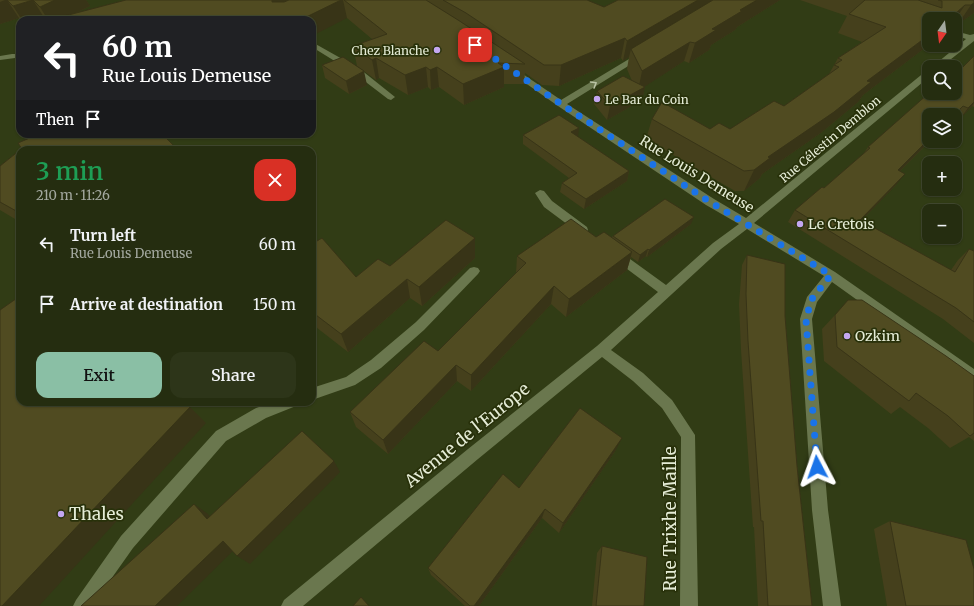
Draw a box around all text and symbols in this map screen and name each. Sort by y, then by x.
north arrow [922,12,962,52]
map controls [922,12,962,244]
pin [458,28,492,62]
text: 60 m [102,29,172,65]
icon: left [36,32,88,84]
icon: arrive [464,34,486,56]
place label: Chez Blanche [352,43,429,58]
marker: Chez Blanche [432,45,442,55]
button: search [922,60,962,100]
text: Rue Louis Demeuse [102,64,271,87]
one-way arrow [590,81,597,89]
place label: Le Bar du Coin [605,92,689,107]
street label: Rue Célestin Demblon [776,92,884,186]
marker: Le Bar du Coin [592,94,602,104]
icon: arrive [82,108,104,130]
button: layers [922,108,962,148]
text: Then [36,110,74,129]
street label: Rue Louis Demeuse [636,131,758,217]
text: 3 min [36,156,103,187]
button: + [922,156,962,196]
button: close [254,159,296,201]
text: 210 m · 11:26 [36,187,110,204]
button: − [922,204,962,244]
place label: Le Cretois [808,215,875,233]
marker: Le Cretois [795,219,805,229]
text: Turn left [70,226,136,245]
icon: left [36,233,58,255]
text: 60 m [259,235,296,254]
text: Rue Louis Demeuse [70,245,192,262]
icon: arrive [36,293,58,315]
text: Arrive at destination [70,295,223,314]
text: 150 m [253,295,296,314]
place label: Ozkim [855,327,900,345]
marker: Ozkim [842,331,852,341]
button: Exit [36,352,162,398]
button: Share [170,352,296,398]
street label: Avenue de l'Europe [399,378,534,493]
street label: Rue Trixhe Maille [659,446,681,592]
position arrow [796,446,838,488]
place label: Thales [69,503,124,525]
marker: Thales [56,509,66,519]

